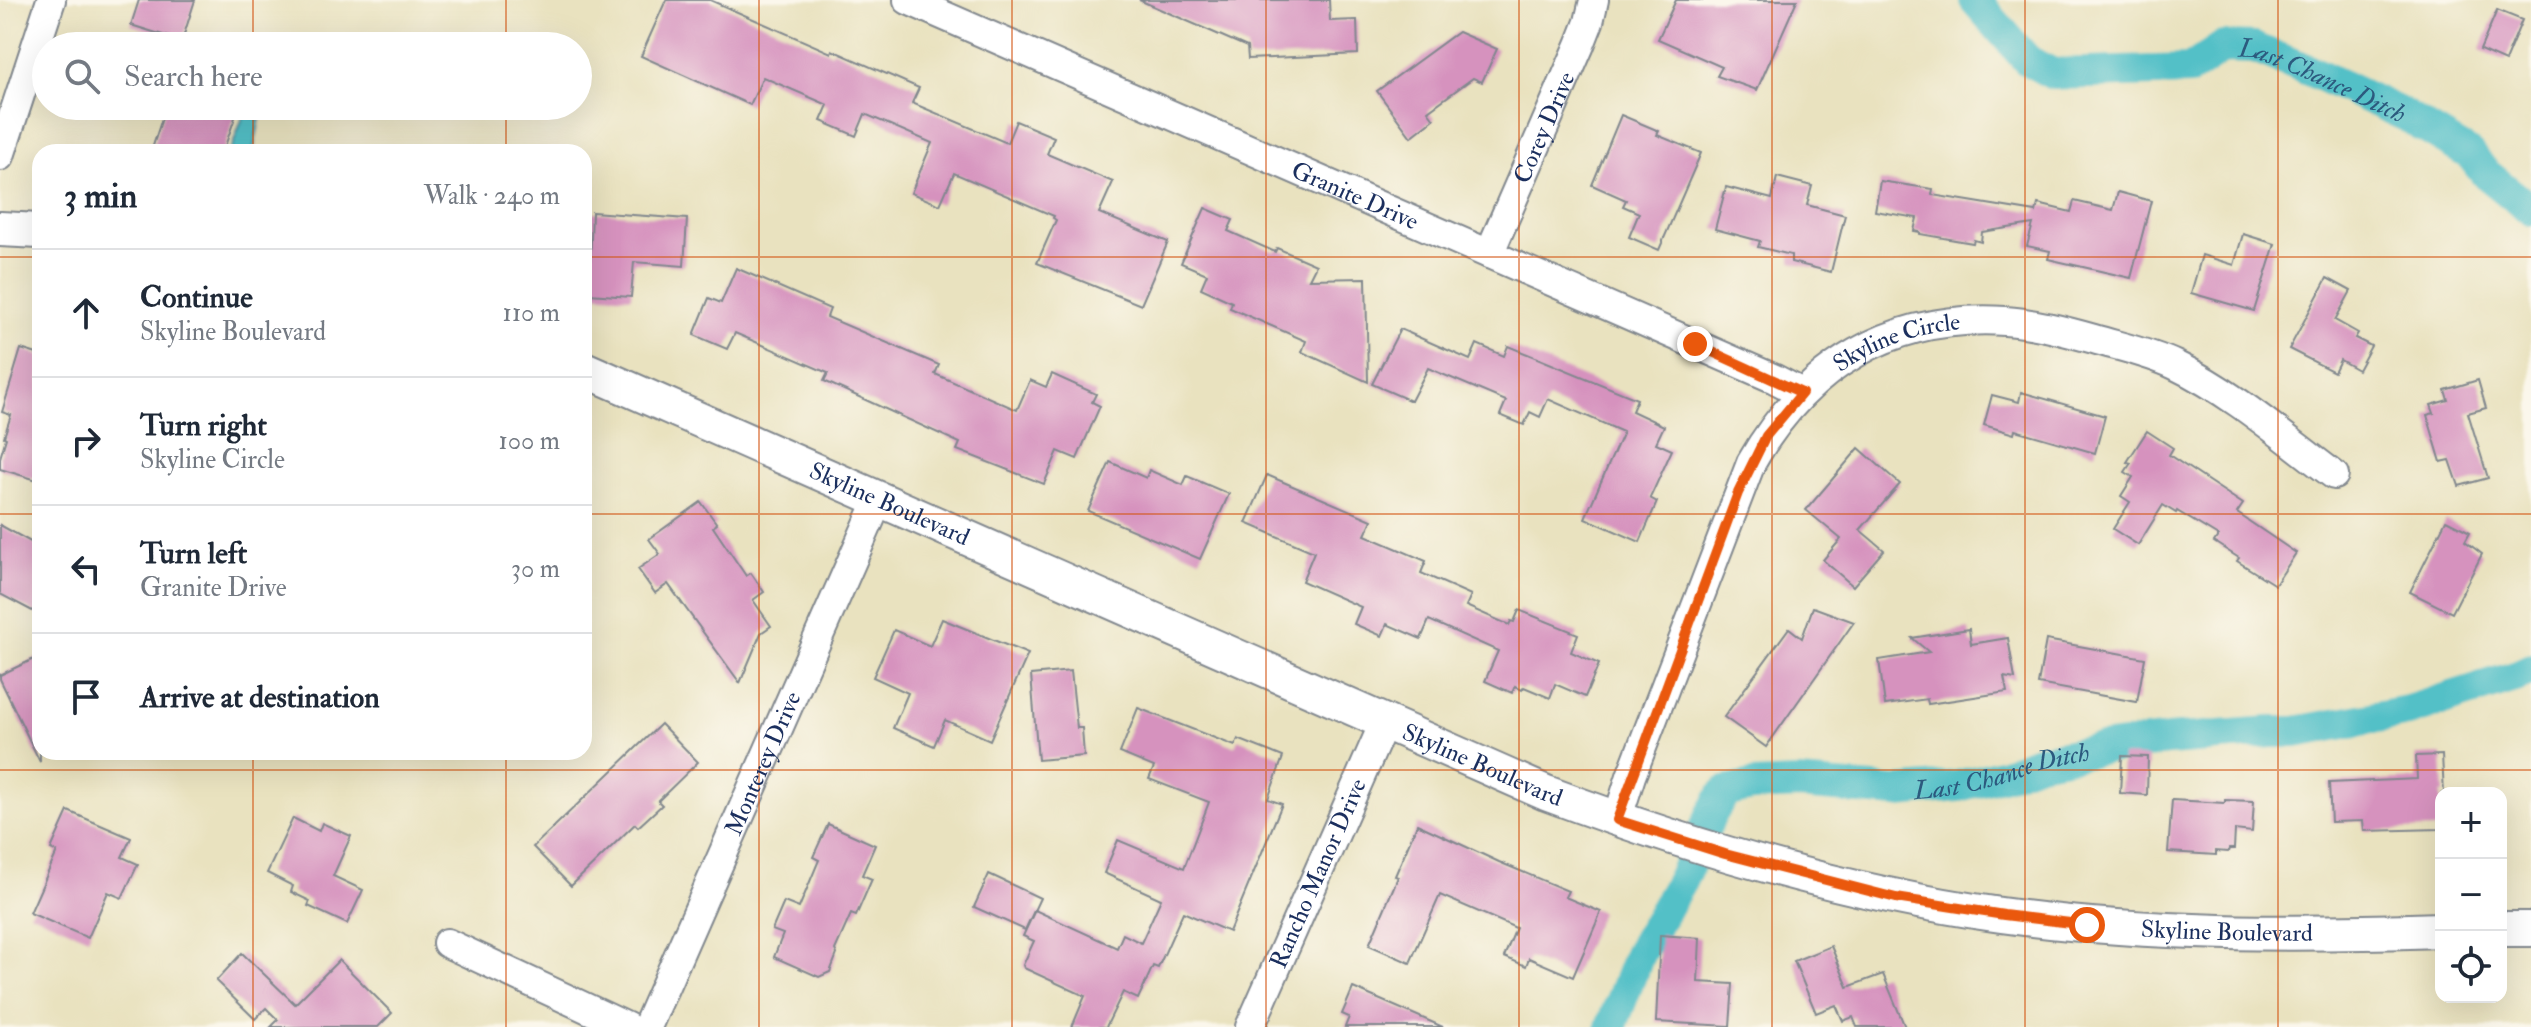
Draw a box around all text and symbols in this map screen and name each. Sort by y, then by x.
search box [32,32,592,120]
water label: Last Chance Ditch [2237,32,2411,131]
icon: search [60,54,104,98]
text: Search here [124,58,263,95]
street label: Corey Drive [1507,67,1582,188]
street label: Granite Drive [1287,155,1423,237]
text: 3 min [64,175,137,218]
text: Walk · 240 m [424,180,560,212]
text: Continue [140,279,253,316]
icon: ahead [64,291,108,335]
text: 110 m [503,297,560,329]
street label: Skyline Circle [1827,306,1962,379]
text: Skyline Boulevard [140,316,326,348]
route end [1677,326,1713,362]
text: Turn right [140,407,267,444]
icon: right [64,419,108,463]
text: 100 m [499,425,560,457]
text: Skyline Circle [140,444,285,476]
street label: Skyline Boulevard [805,455,974,553]
text: Turn left [140,535,247,572]
icon: left [64,547,108,591]
text: 30 m [511,553,560,585]
text: Granite Drive [140,572,287,604]
icon: arrive [64,675,108,719]
text: Arrive at destination [140,679,380,716]
street label: Monterey Drive [718,687,808,840]
street label: Skyline Boulevard [1398,717,1567,814]
water label: Last Chance Ditch [1911,737,2092,807]
street label: Rancho Manor Drive [1263,774,1374,973]
map controls [2435,787,2507,1003]
button: + [2435,787,2507,859]
button: − [2435,859,2507,931]
route start [2069,907,2105,943]
street label: Skyline Boulevard [2140,914,2313,949]
button: locate [2435,931,2507,1003]

